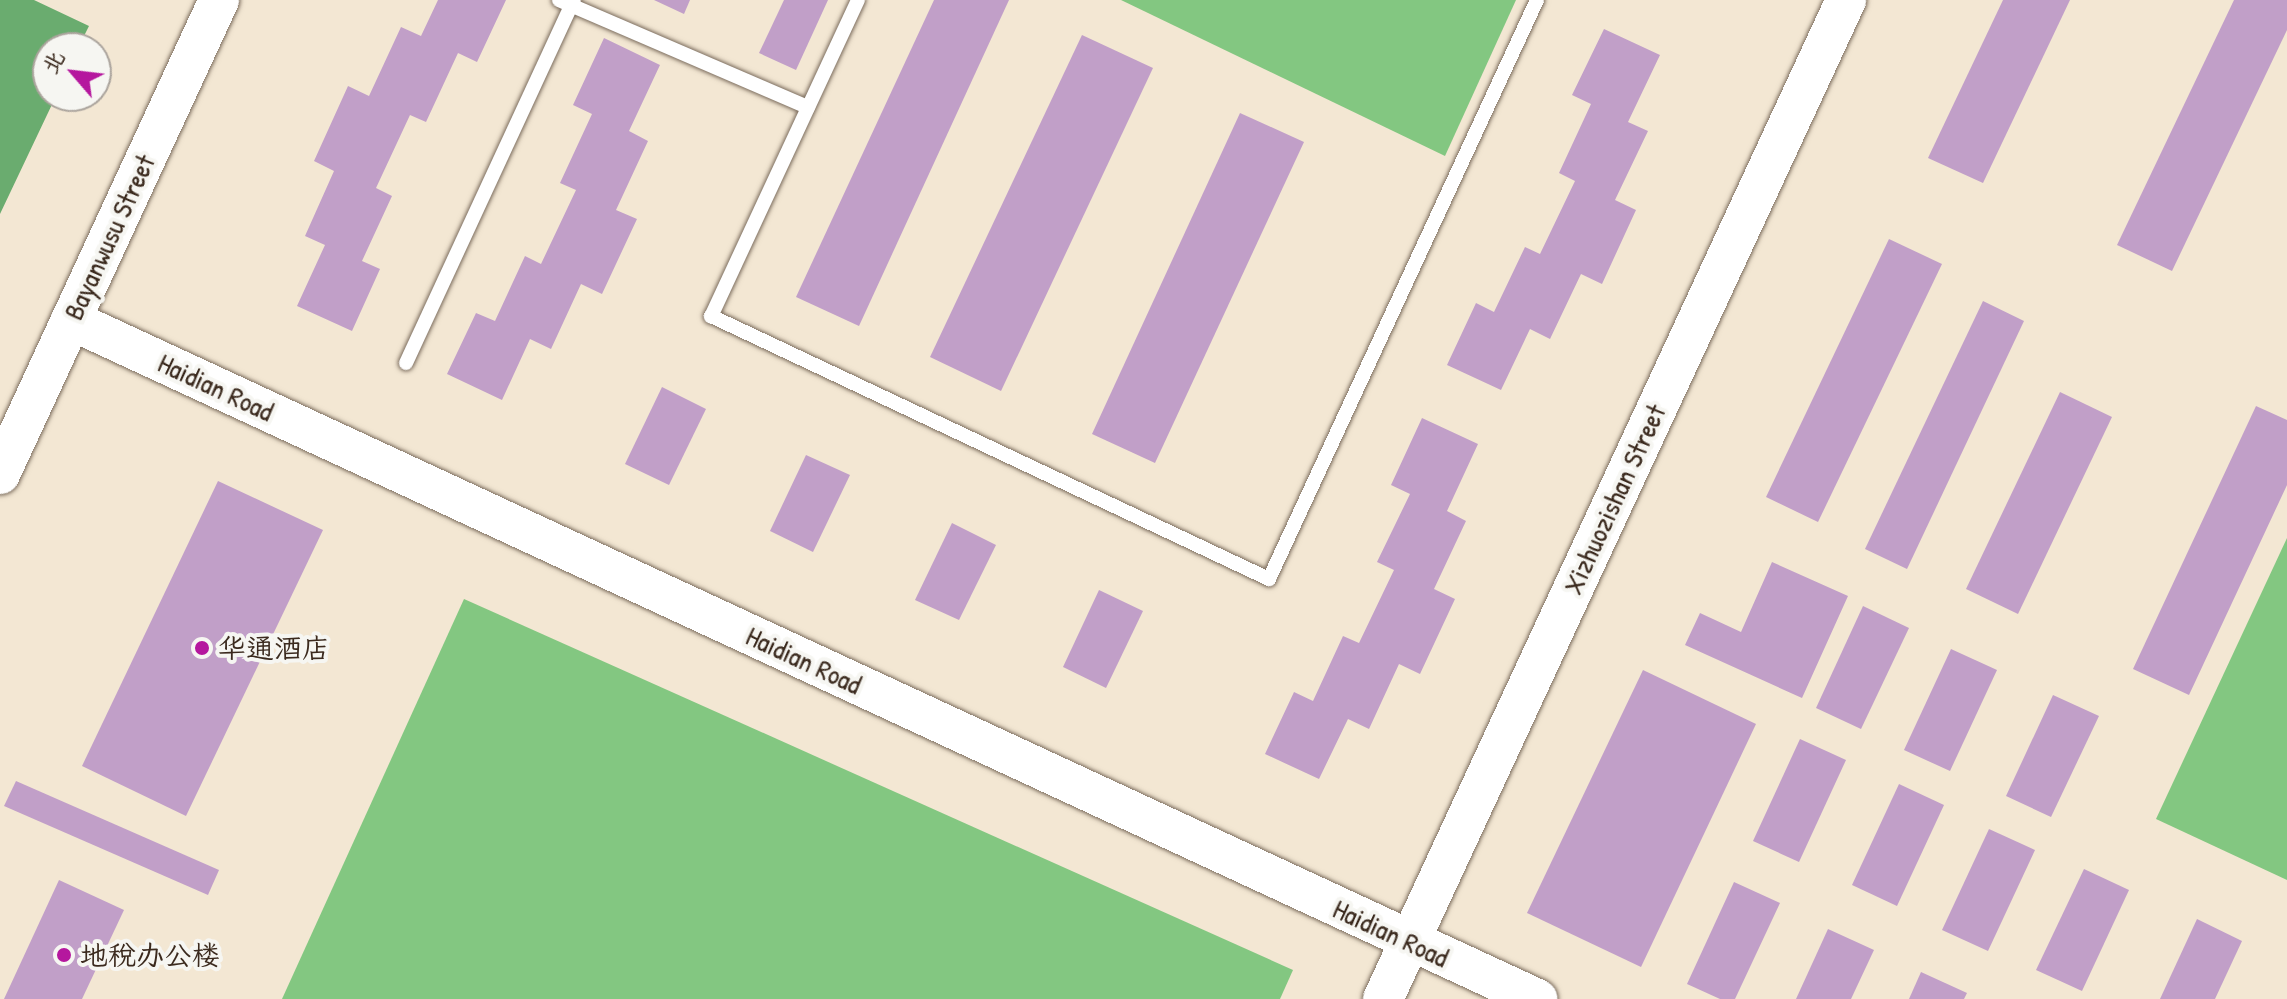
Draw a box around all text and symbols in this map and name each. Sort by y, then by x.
north arrow [32,32,112,112]
text: 北 [34,45,71,78]
street label: Bayanwusu Street [56,149,162,325]
street label: Haidian Road [153,346,279,428]
street label: Xizhuozishan Street [1555,399,1673,599]
street label: Haidian Road [741,619,867,701]
place label: 华通酒店 [218,631,330,665]
marker: 华通酒店 [193,639,211,657]
street label: Haidian Road [1328,892,1454,974]
place label: 地税办公楼 [80,938,220,972]
marker: 地税办公楼 [55,946,73,964]

